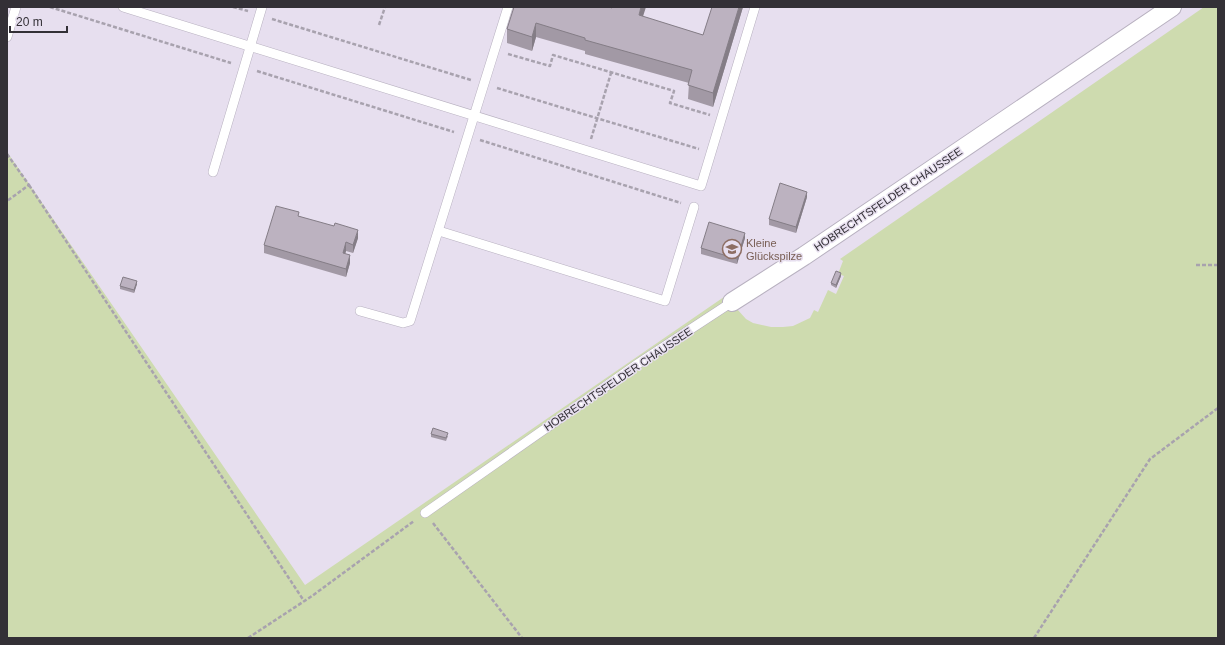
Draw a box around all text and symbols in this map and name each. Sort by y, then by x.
scale bar [10,8,67,34]
text: 20 m [16,15,43,29]
street label: HOBRECHTSFELDER CHAUSSEE [812,145,964,253]
place label: Kleine Glückspilze [746,237,802,262]
school or university icon: Kleine Glückspilze [721,238,743,260]
street label: HOBRECHTSFELDER CHAUSSEE [542,325,694,433]

